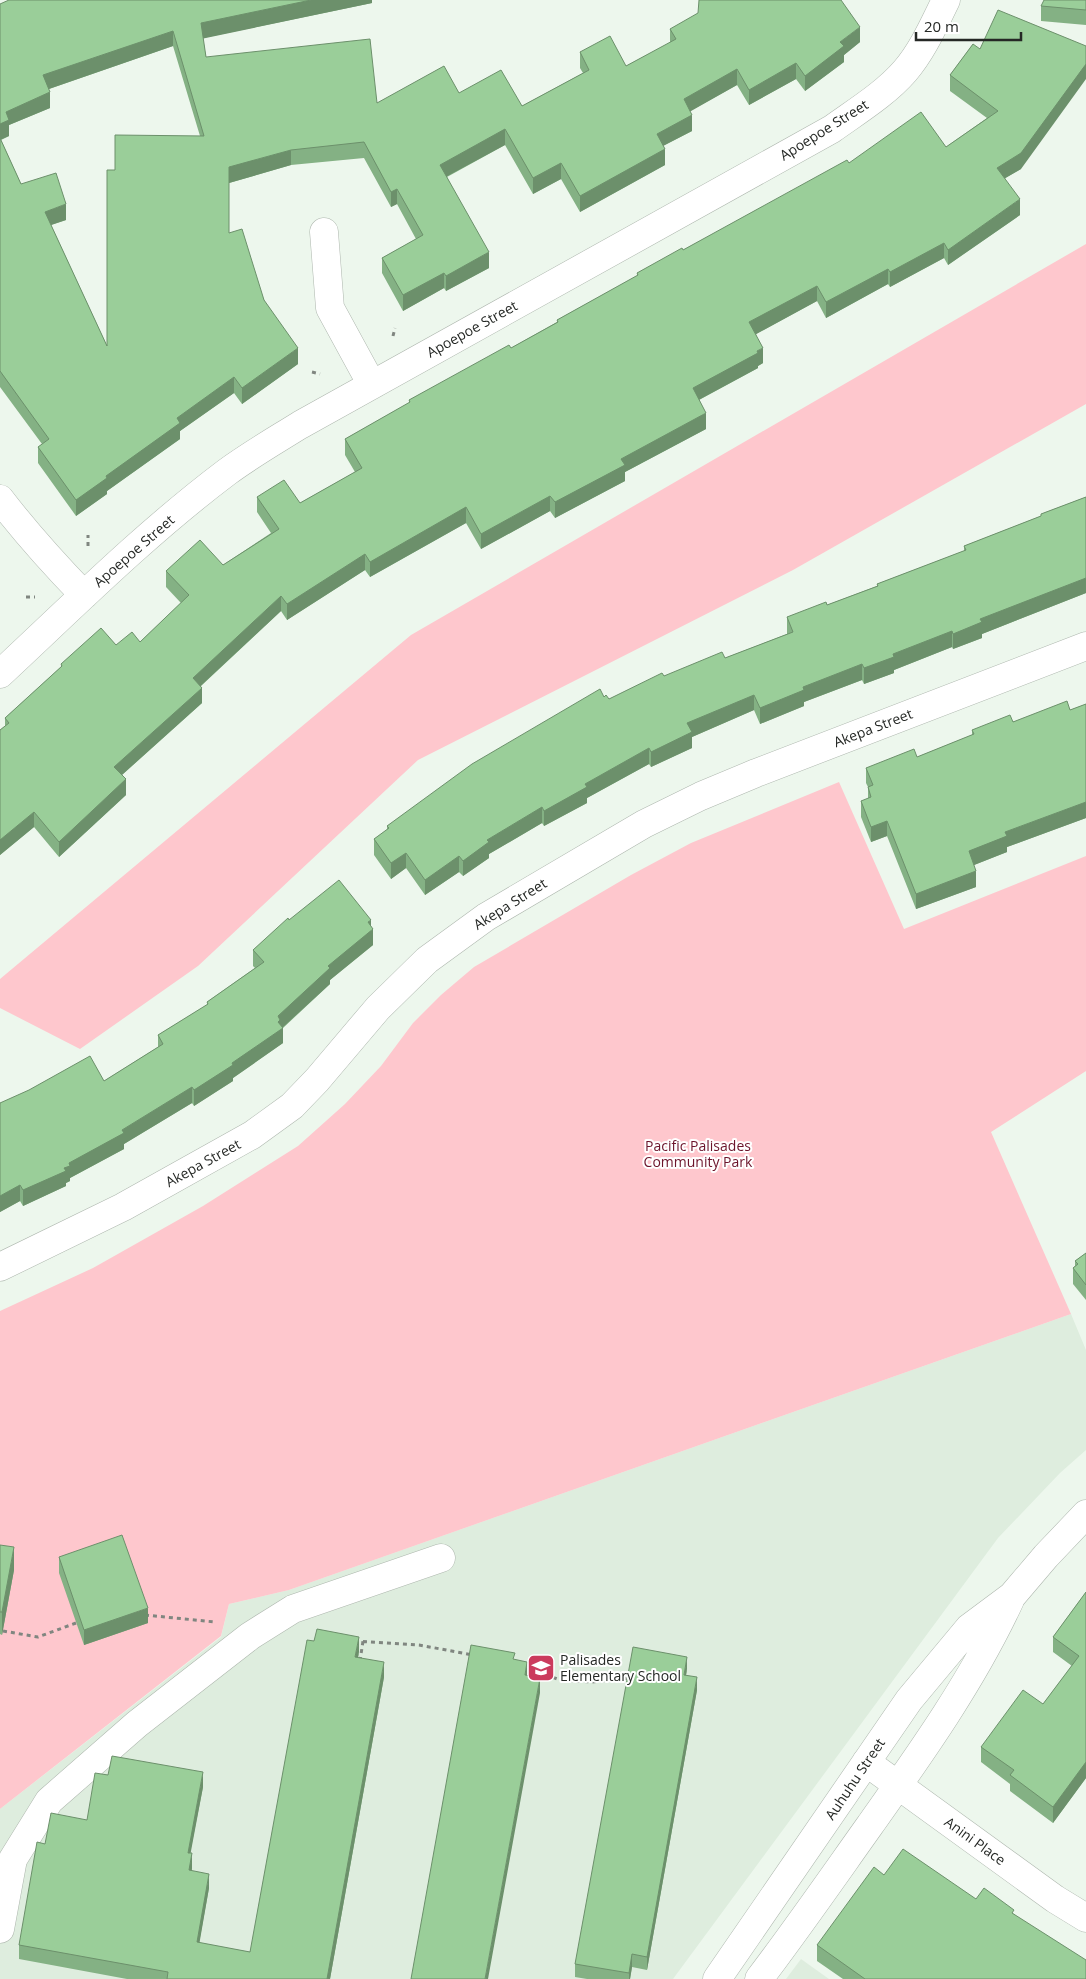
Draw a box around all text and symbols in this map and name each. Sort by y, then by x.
scale bar [916,10,1021,42]
text: 20 m [924,16,959,36]
street label: Apoepoe Street [776,95,872,164]
street label: Apoepoe Street [423,296,521,361]
street label: Apoepoe Street [89,510,178,591]
street label: Akepa Street [831,704,915,751]
street label: Akepa Street [469,873,550,934]
street label: Akepa Street [162,1134,244,1191]
park label: Pacific Palisades Community Park [644,1136,753,1171]
place label: Palisades Elementary School [560,1650,681,1685]
school or university icon: Palisades Elementary School [526,1653,556,1683]
street label: Auhuhu Street [820,1734,889,1823]
street label: Anini Place [941,1812,1010,1869]

